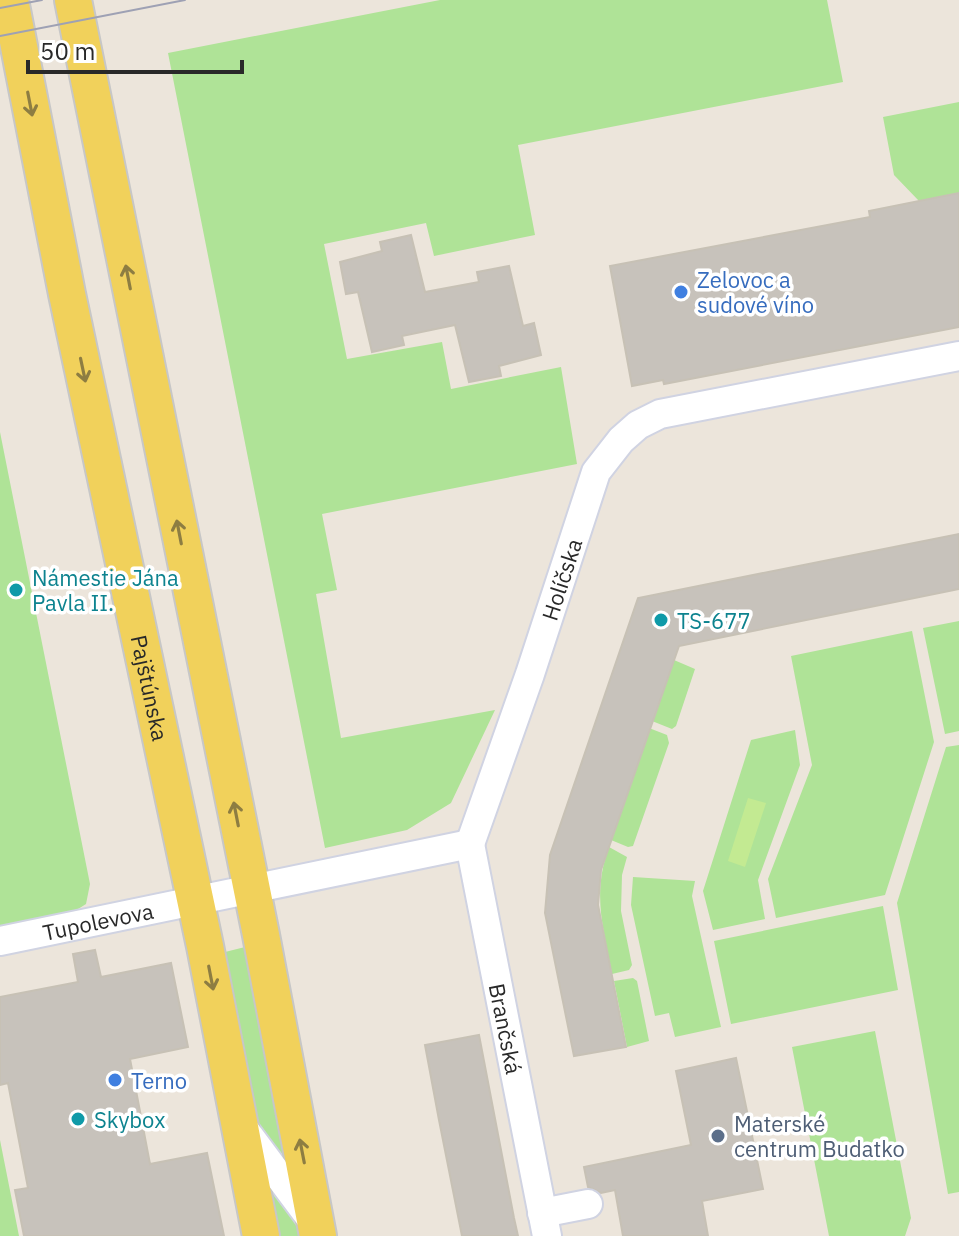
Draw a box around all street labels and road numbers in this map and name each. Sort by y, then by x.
street label: Holíčska [534,534,588,624]
street label: Pajštúnska [125,632,176,744]
street label: Tupolevova [40,895,156,946]
street label: Brančská [483,981,529,1076]

